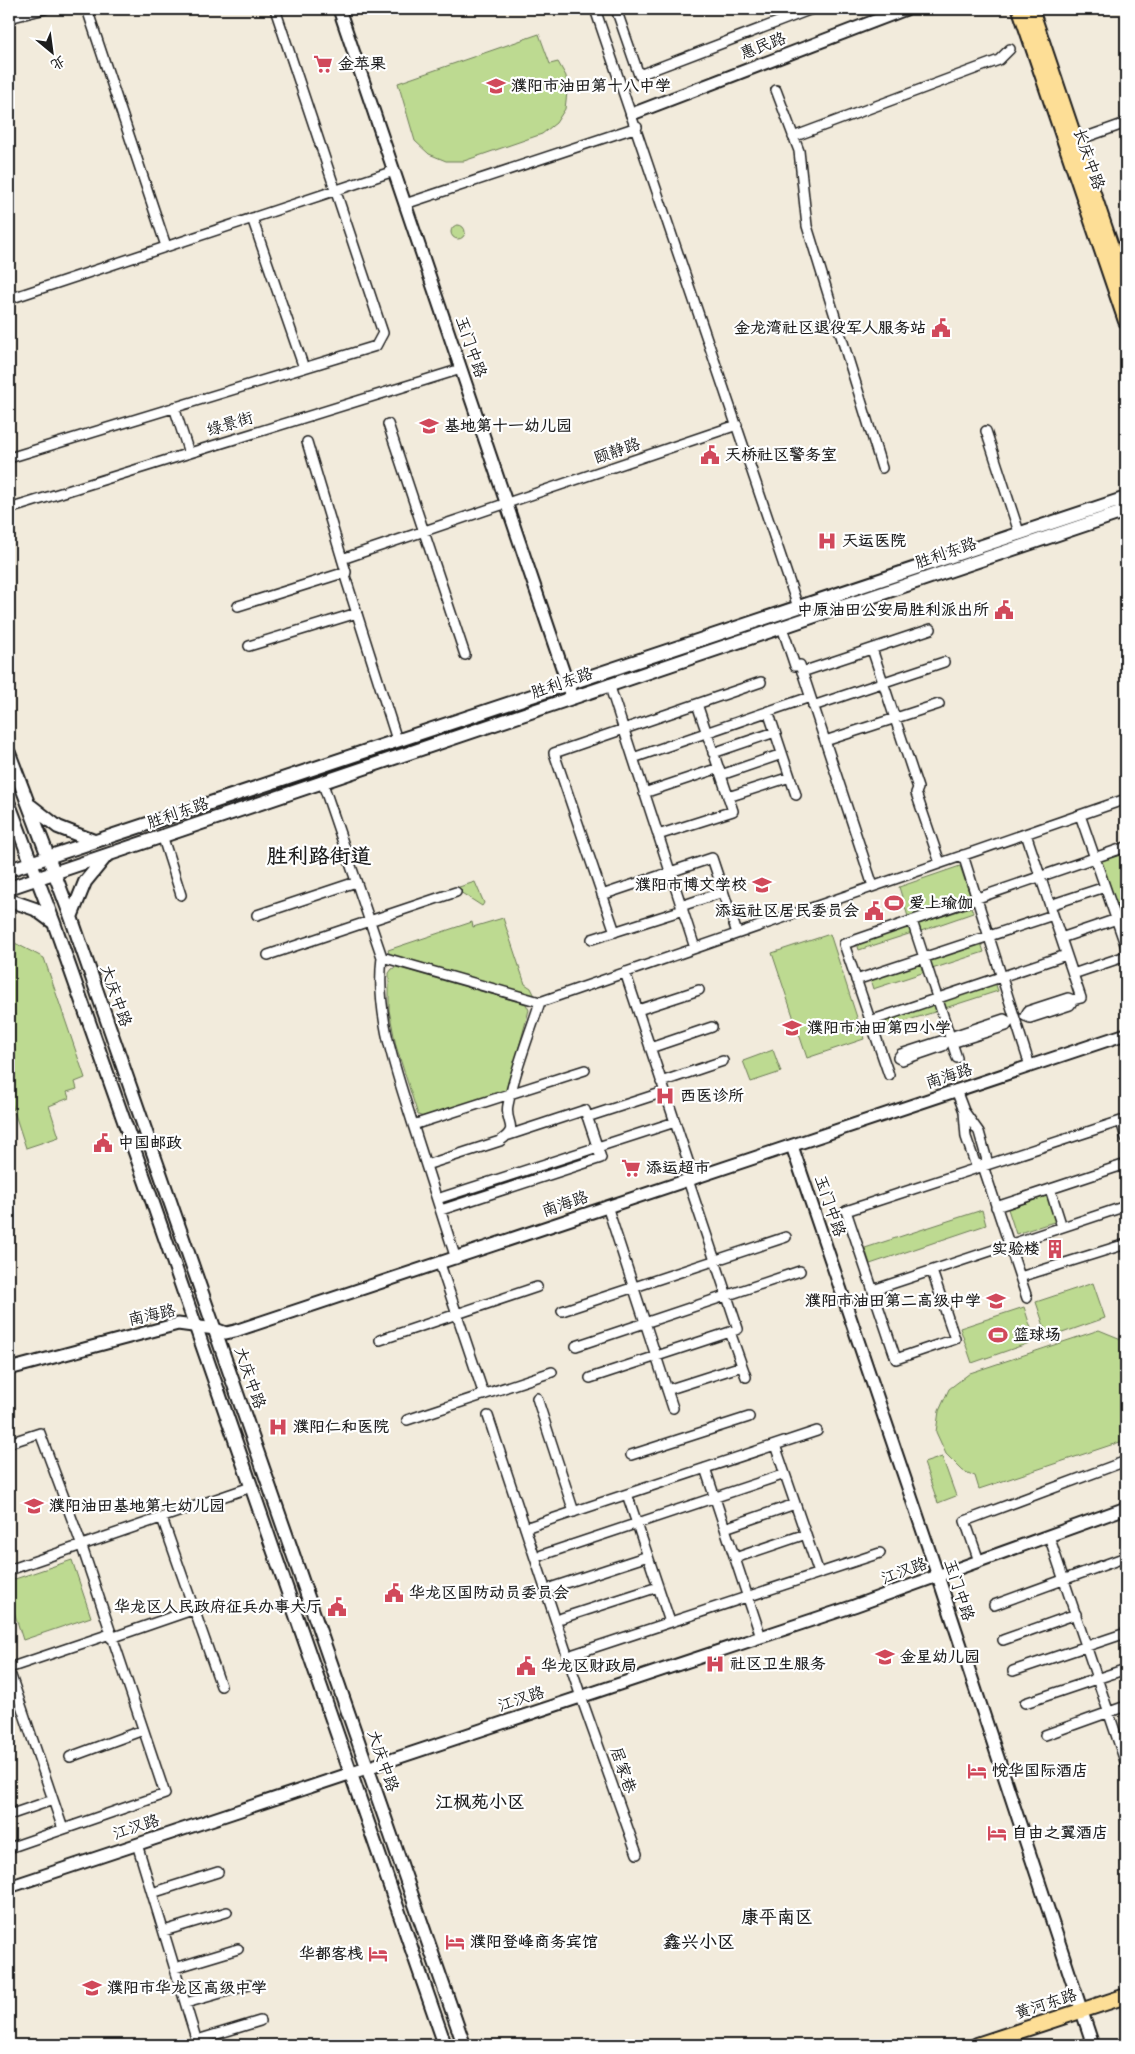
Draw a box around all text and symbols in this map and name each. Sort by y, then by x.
street label: 惠民路 [737,27,789,65]
north arrow [28,28,78,78]
text: 北 [47,50,69,75]
supermarket icon: 金苹果 [312,53,334,75]
place label: 金苹果 [338,53,386,75]
school or university icon: 濮阳市油田第十八中学 [485,75,507,97]
place label: 濮阳市油田第十八中学 [511,75,671,97]
street label: 长庆中路 [1068,125,1110,193]
street label: 玉门中路 [450,313,492,381]
place label: 金龙湾社区退役军人服务站 [734,317,926,339]
public building icon: 金龙湾社区退役军人服务站 [930,317,952,339]
street label: 绿景街 [204,406,256,442]
school or university icon: 基地第十一幼儿园 [418,415,440,437]
place label: 基地第十一幼儿园 [444,415,572,437]
street label: 颐静路 [591,433,643,469]
public building icon: 天桥社区警务室 [699,444,721,466]
place label: 天桥社区警务室 [725,444,837,466]
hospital icon: 天运医院 [816,530,838,552]
place label: 天运医院 [842,530,906,552]
street label: 胜利东路 [912,532,980,574]
place label: 中原油田公安局胜利派出所 [797,599,989,621]
public building icon: 中原油田公安局胜利派出所 [993,599,1015,621]
street label: 胜利东路 [528,662,596,704]
street label: 胜利东路 [144,792,212,834]
district label: 胜利路街道 [267,842,372,871]
place label: 濮阳市博文学校 [635,874,747,896]
school or university icon: 濮阳市博文学校 [751,874,773,896]
sports icon: 爱上瑜伽 [883,892,905,914]
place label: 爱上瑜伽 [909,892,973,914]
place label: 添运社区居民委员会 [715,900,859,922]
public building icon: 添运社区居民委员会 [863,900,885,922]
street label: 大庆中路 [95,962,137,1030]
school or university icon: 濮阳市油田第四小学 [781,1017,803,1039]
place label: 濮阳市油田第四小学 [807,1017,951,1039]
street label: 南海路 [923,1058,975,1094]
hospital icon: 西医诊所 [654,1085,676,1107]
place label: 西医诊所 [680,1085,744,1107]
public building icon: 中国邮政 [92,1132,114,1154]
place label: 中国邮政 [118,1132,182,1154]
supermarket icon: 添运超市 [620,1157,642,1179]
place label: 添运超市 [646,1157,710,1179]
street label: 玉门中路 [809,1172,851,1240]
street label: 南海路 [539,1186,591,1222]
place label: 实验楼 [992,1238,1040,1260]
building icon: 实验楼 [1044,1238,1066,1260]
place label: 濮阳市油田第二高级中学 [805,1290,981,1312]
school or university icon: 濮阳市油田第二高级中学 [985,1290,1007,1312]
street label: 南海路 [126,1299,178,1331]
sports icon: 篮球场 [987,1324,1009,1346]
place label: 篮球场 [1013,1324,1061,1346]
street label: 大庆中路 [229,1344,271,1412]
hospital icon: 濮阳仁和医院 [267,1416,289,1438]
place label: 濮阳仁和医院 [293,1416,389,1438]
school or university icon: 濮阳油田基地第七幼儿园 [23,1495,45,1517]
place label: 濮阳油田基地第七幼儿园 [49,1495,225,1517]
street label: 江汉路 [878,1552,930,1590]
street label: 玉门中路 [939,1556,979,1624]
public building icon: 华龙区国防动员委员会 [383,1582,405,1604]
place label: 华龙区国防动员委员会 [409,1582,569,1604]
place label: 华龙区人民政府征兵办事大厅 [114,1596,322,1618]
public building icon: 华龙区人民政府征兵办事大厅 [326,1596,348,1618]
school or university icon: 金星幼儿园 [874,1646,896,1668]
place label: 金星幼儿园 [900,1646,980,1668]
hospital icon: 社区卫生服务 [704,1653,726,1675]
place label: 社区卫生服务 [730,1653,826,1675]
public building icon: 华龙区财政局 [515,1655,537,1677]
place label: 华龙区财政局 [541,1655,637,1677]
street label: 江汉路 [495,1681,547,1717]
street label: 大庆中路 [362,1727,404,1795]
street label: 居家巷 [605,1744,641,1796]
hotel icon: 悦华国际酒店 [966,1760,988,1782]
place label: 悦华国际酒店 [992,1760,1088,1782]
district label: 江枫苑小区 [435,1790,525,1815]
street label: 江汉路 [110,1809,162,1845]
hotel icon: 自由之翼酒店 [986,1822,1008,1844]
place label: 自由之翼酒店 [1012,1822,1108,1844]
district label: 康平南区 [741,1905,813,1930]
district label: 鑫兴小区 [663,1930,735,1955]
hotel icon: 濮阳登峰商务宾馆 [444,1931,466,1953]
place label: 濮阳登峰商务宾馆 [470,1931,598,1953]
place label: 华都客栈 [299,1943,363,1965]
hotel icon: 华都客栈 [367,1943,389,1965]
school or university icon: 濮阳市华龙区高级中学 [81,1977,103,1999]
place label: 濮阳市华龙区高级中学 [107,1977,267,1999]
street label: 黄河东路 [1012,1984,1080,2024]

